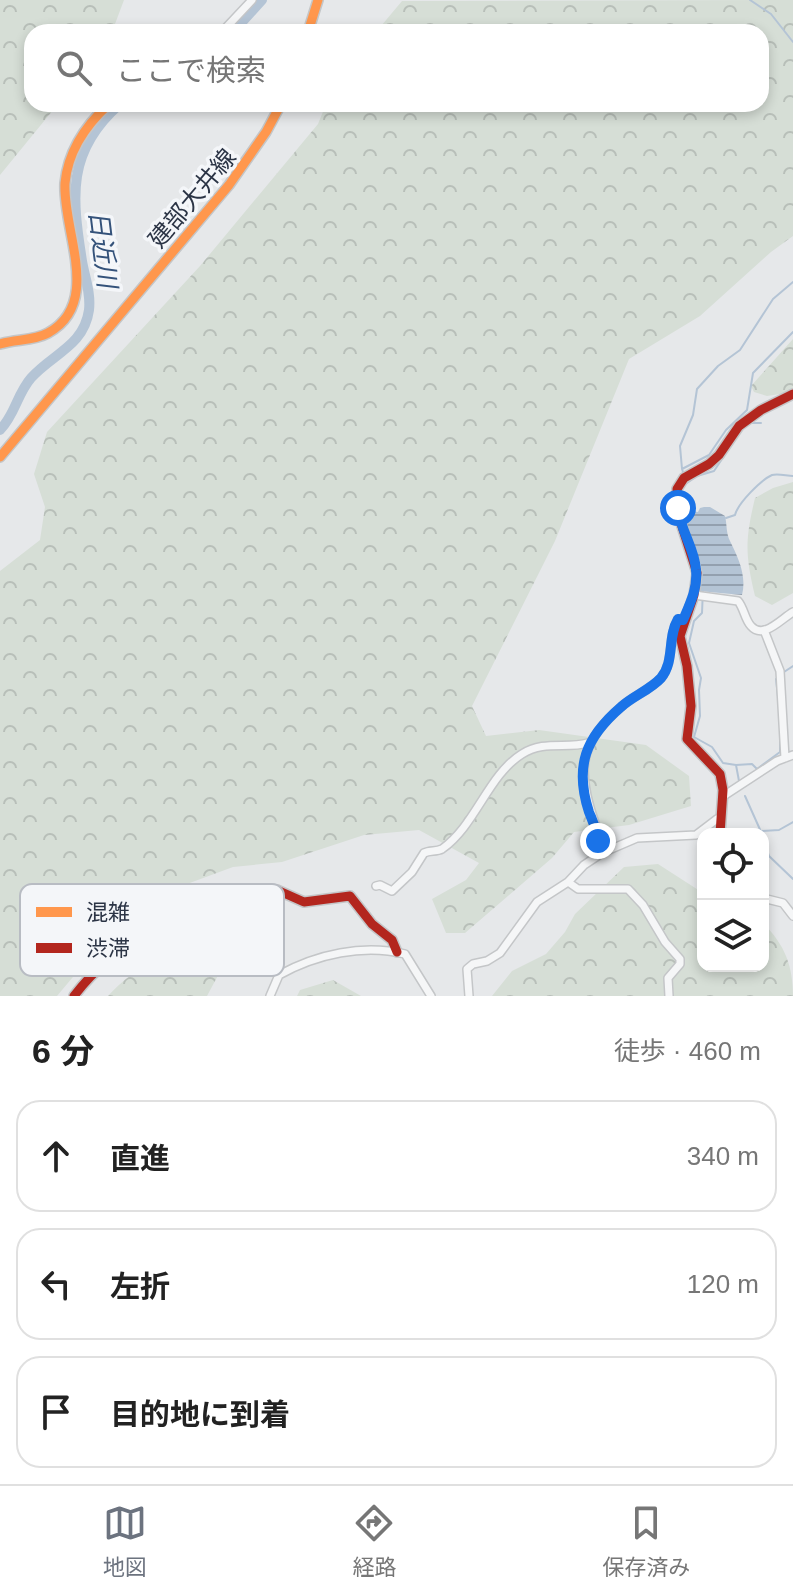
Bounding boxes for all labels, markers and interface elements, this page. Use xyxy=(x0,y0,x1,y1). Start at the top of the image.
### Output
search box xyxy=(24,24,769,112)
icon: search xyxy=(52,46,96,90)
text: ここで検索 xyxy=(116,54,266,87)
street label: 建部大井線 xyxy=(143,143,241,253)
water label: 日近川 xyxy=(83,208,123,293)
route start xyxy=(660,490,696,526)
route end xyxy=(580,823,616,859)
map controls xyxy=(697,828,769,972)
button: locate xyxy=(697,828,769,900)
legend xyxy=(20,884,284,976)
text: 混雑 xyxy=(86,900,130,925)
button: layers xyxy=(697,900,769,972)
text: 渋滞 xyxy=(86,936,130,961)
text: 6 分 xyxy=(32,1032,94,1070)
text: 徒歩 · 460 m xyxy=(614,1036,761,1066)
icon: ahead xyxy=(34,1134,78,1178)
text: 340 m xyxy=(687,1141,759,1171)
text: 直進 xyxy=(110,1142,170,1175)
icon: left xyxy=(34,1262,78,1306)
text: 120 m xyxy=(687,1269,759,1299)
text: 左折 xyxy=(110,1270,170,1303)
icon: arrive xyxy=(34,1390,78,1434)
text: 目的地に到着 xyxy=(110,1398,290,1431)
tab: 地図 xyxy=(103,1501,147,1581)
tab: 経路 xyxy=(352,1501,396,1581)
tab: 保存済み xyxy=(602,1501,690,1581)

